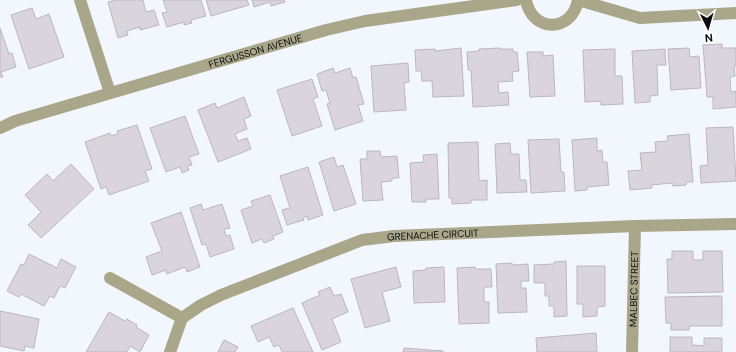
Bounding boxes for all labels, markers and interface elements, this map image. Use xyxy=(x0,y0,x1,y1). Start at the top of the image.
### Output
north arrow xyxy=(688,8,728,48)
street label: FERGUSSON AVENUE xyxy=(207,31,304,71)
text: N xyxy=(704,31,713,45)
street label: GRENACHE CIRCUIT xyxy=(386,226,479,244)
street label: MALBEC STREET xyxy=(627,250,641,327)

